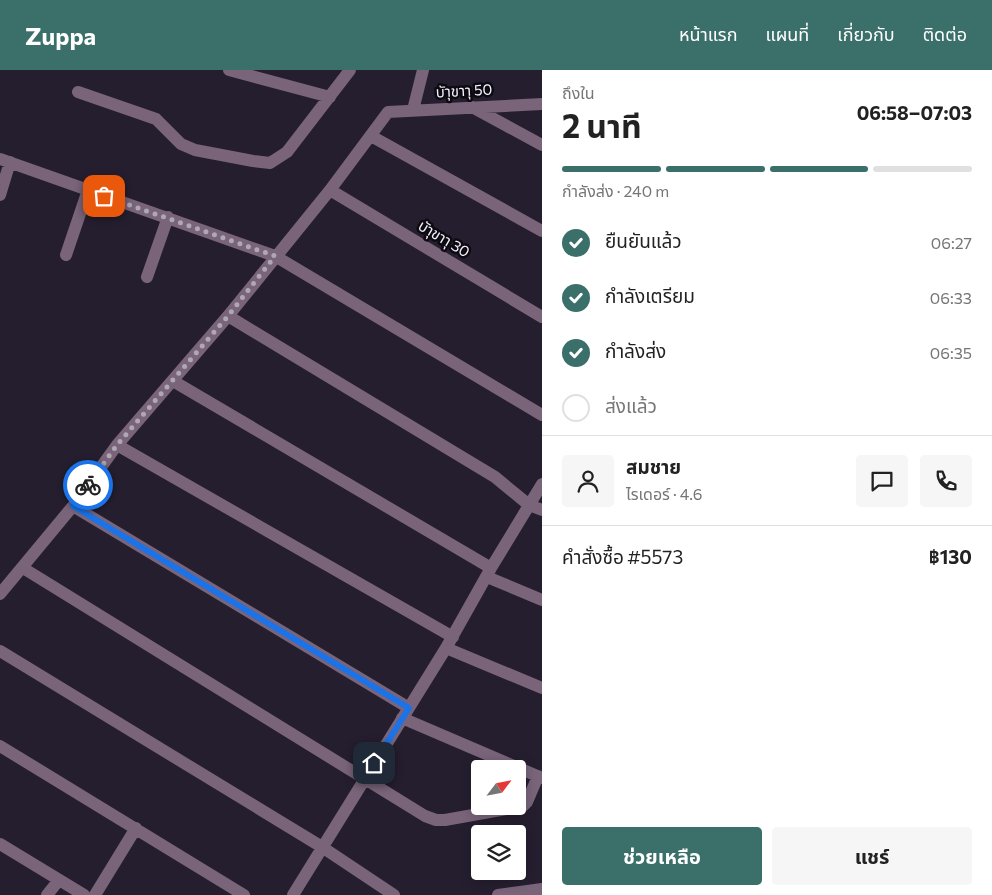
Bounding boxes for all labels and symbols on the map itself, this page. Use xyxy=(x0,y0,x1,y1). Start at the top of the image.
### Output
street label: บัาุขาาุ 50 xyxy=(435,80,493,101)
pin xyxy=(83,175,125,217)
street label: บัาุขาาุ 30 xyxy=(415,216,473,261)
courier xyxy=(63,460,113,510)
pin xyxy=(353,742,395,784)
north arrow xyxy=(471,760,526,815)

